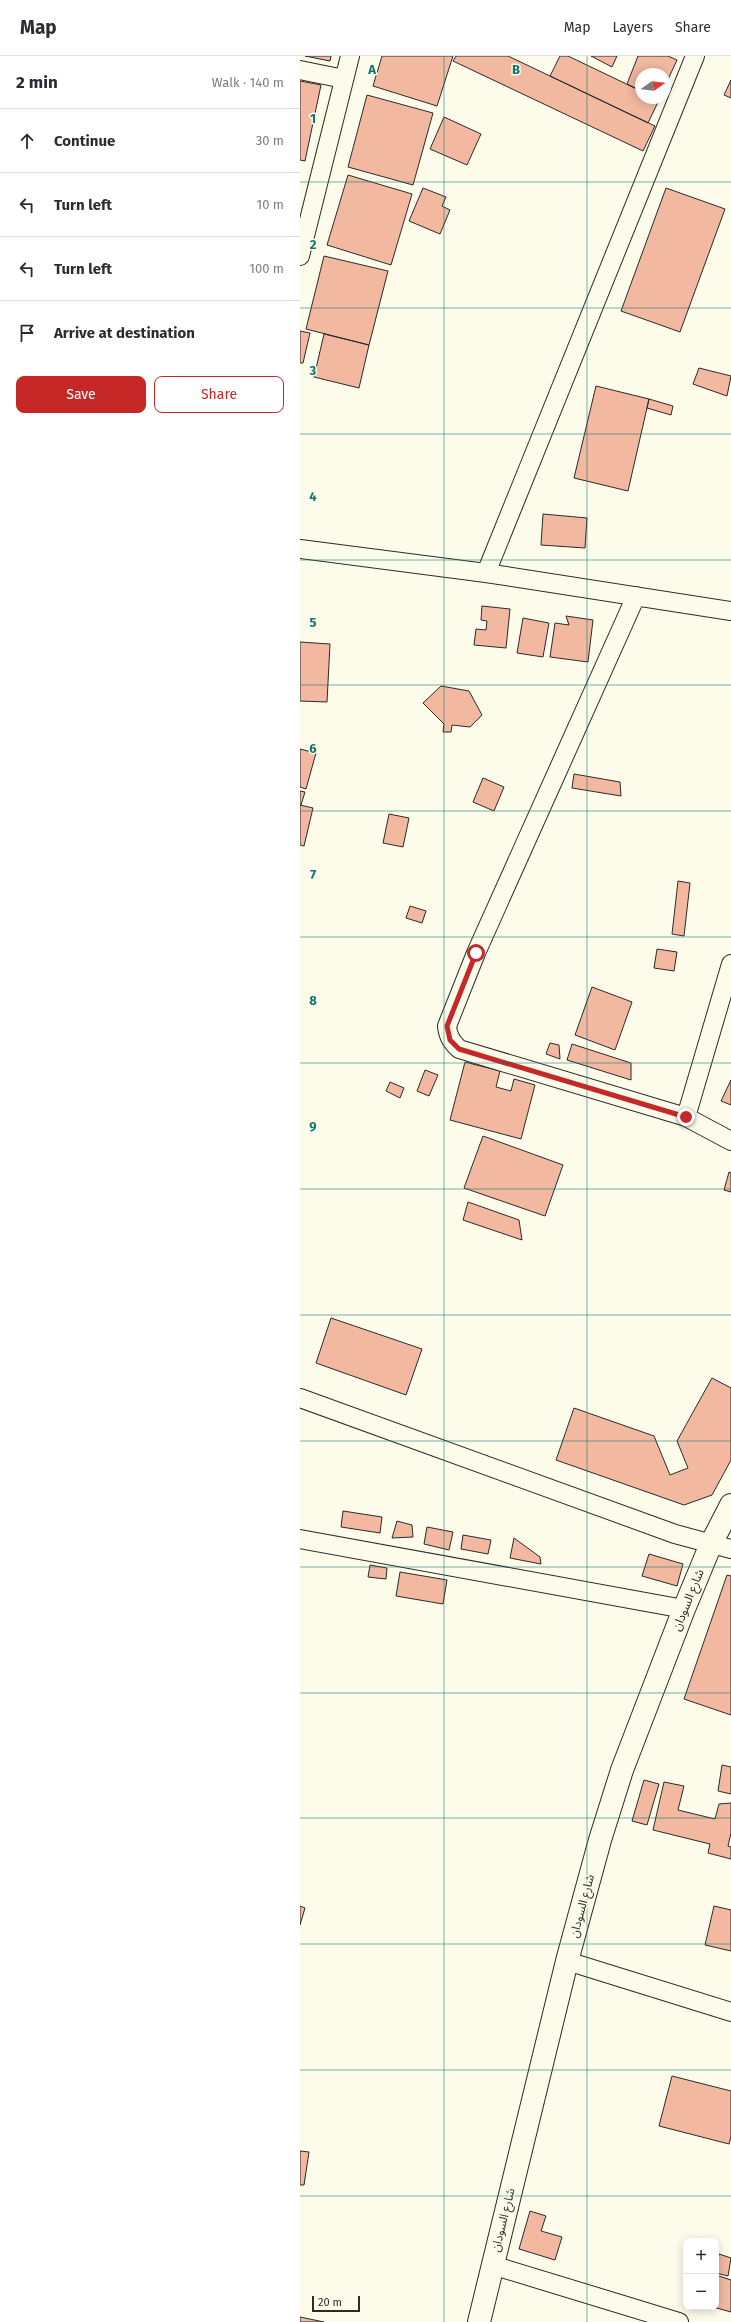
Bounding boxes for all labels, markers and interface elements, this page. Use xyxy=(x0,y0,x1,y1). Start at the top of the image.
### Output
text: Map xyxy=(20,16,57,39)
text: Map xyxy=(564,19,590,36)
text: Layers xyxy=(612,19,653,36)
text: Share xyxy=(675,19,711,36)
text: A xyxy=(367,62,376,77)
text: B xyxy=(512,62,520,77)
north arrow xyxy=(635,68,671,104)
text: 2 min xyxy=(16,72,58,93)
text: Walk · 140 m xyxy=(212,75,284,90)
text: 1 xyxy=(310,111,316,126)
icon: ahead xyxy=(16,130,38,152)
text: Continue xyxy=(54,132,115,150)
text: 30 m xyxy=(256,133,284,148)
icon: left xyxy=(16,194,38,216)
text: Turn left xyxy=(54,196,112,214)
text: 10 m xyxy=(257,197,284,212)
text: 2 xyxy=(310,237,317,252)
icon: left xyxy=(16,258,38,280)
text: Turn left xyxy=(54,260,112,278)
text: 100 m xyxy=(249,261,284,276)
icon: arrive xyxy=(16,322,38,344)
text: Arrive at destination xyxy=(54,324,195,342)
text: 3 xyxy=(309,363,317,378)
button: Save xyxy=(16,376,146,413)
button: Share xyxy=(154,376,284,413)
text: 4 xyxy=(309,489,317,504)
text: 5 xyxy=(310,615,317,630)
text: 6 xyxy=(309,741,317,756)
text: 7 xyxy=(310,867,316,882)
route start xyxy=(467,944,485,962)
text: 8 xyxy=(309,993,317,1008)
route end xyxy=(677,1108,695,1126)
text: 9 xyxy=(309,1119,317,1134)
street label: شارع السودان xyxy=(669,1567,709,1634)
street label: شارع السودان xyxy=(567,1873,599,1940)
street label: شارع السودان xyxy=(488,2187,520,2254)
map controls xyxy=(683,2238,719,2310)
button: + xyxy=(683,2238,719,2274)
button: − xyxy=(683,2274,719,2310)
scale bar xyxy=(312,2294,360,2313)
text: 20 m xyxy=(318,2296,342,2309)

